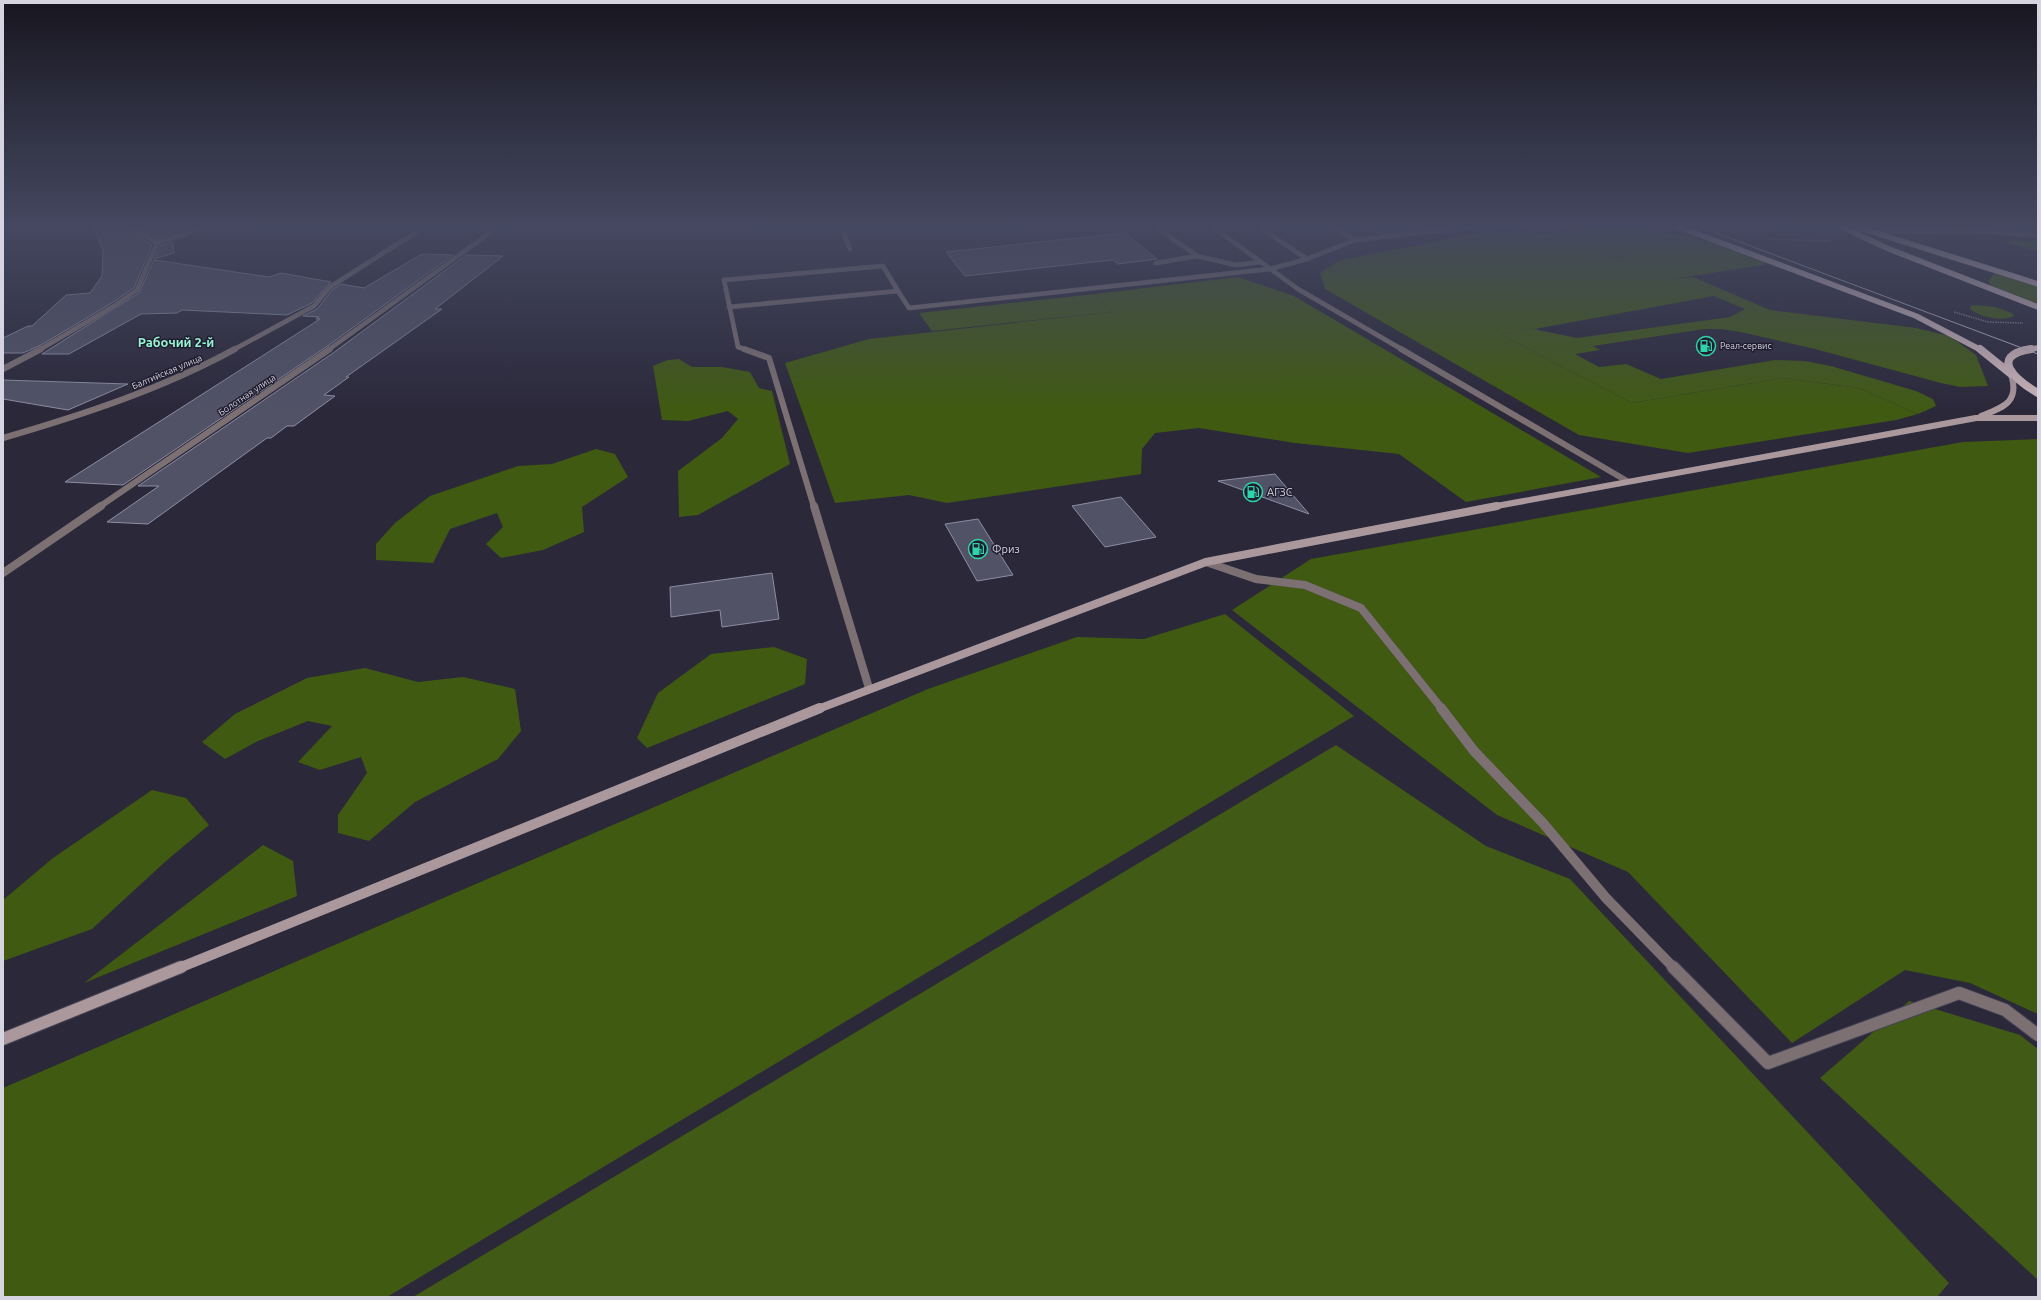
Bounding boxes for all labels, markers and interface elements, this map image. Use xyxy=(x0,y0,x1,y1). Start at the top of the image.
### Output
district label: Рабочий 2‑й xyxy=(138,335,214,349)
fuel station icon: Реал-сервис xyxy=(1695,335,1717,357)
place label: Реал-сервис xyxy=(1720,341,1772,351)
street label: Балтийская улица xyxy=(130,353,204,391)
street label: Болотная улица xyxy=(217,372,277,418)
fuel station icon: АГЗС xyxy=(1242,481,1264,503)
place label: АГЗС xyxy=(1267,486,1293,498)
fuel station icon: Фриз xyxy=(967,538,989,560)
place label: Фриз xyxy=(992,543,1020,555)

